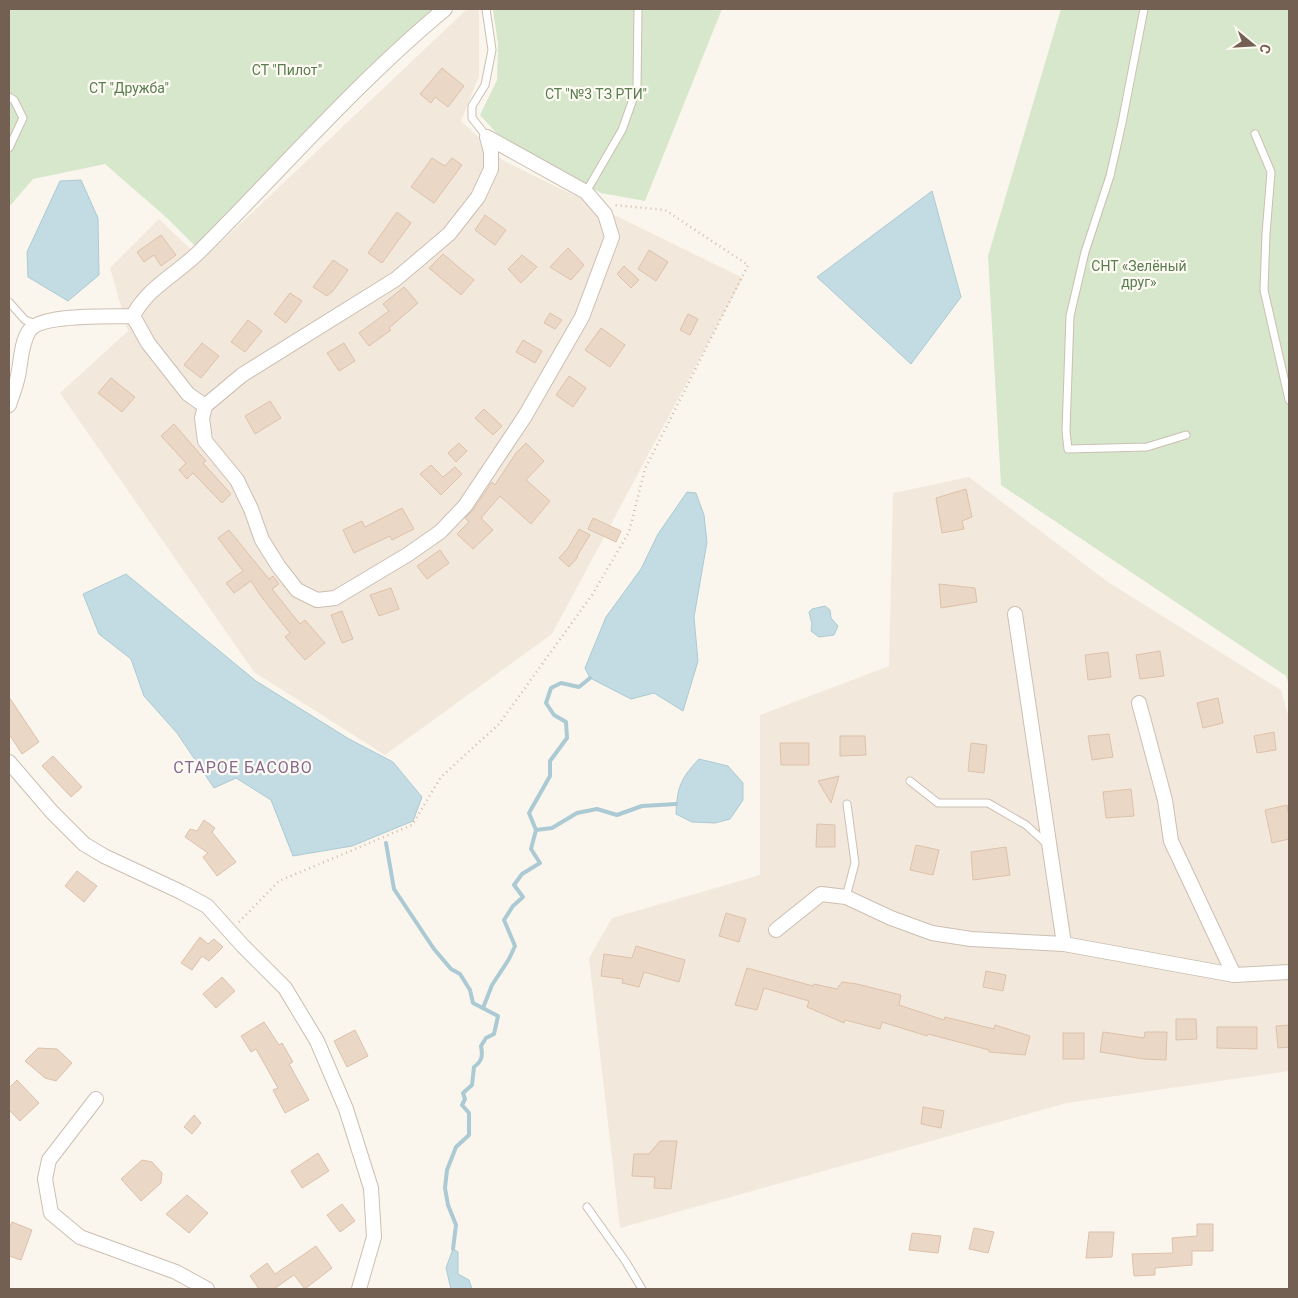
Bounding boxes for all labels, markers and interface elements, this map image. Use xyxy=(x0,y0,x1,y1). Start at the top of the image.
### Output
north arrow xyxy=(1228,20,1278,70)
text: С xyxy=(1256,42,1274,56)
park label: СТ "Пилот" xyxy=(252,62,322,78)
park label: СТ "Дружба" xyxy=(89,80,169,96)
park label: СТ "№3 ТЗ РТИ" xyxy=(545,86,647,102)
park label: СНТ «Зелёный друг» xyxy=(1091,258,1187,290)
district label: СТАРОЕ БАСОВО xyxy=(173,758,313,777)

